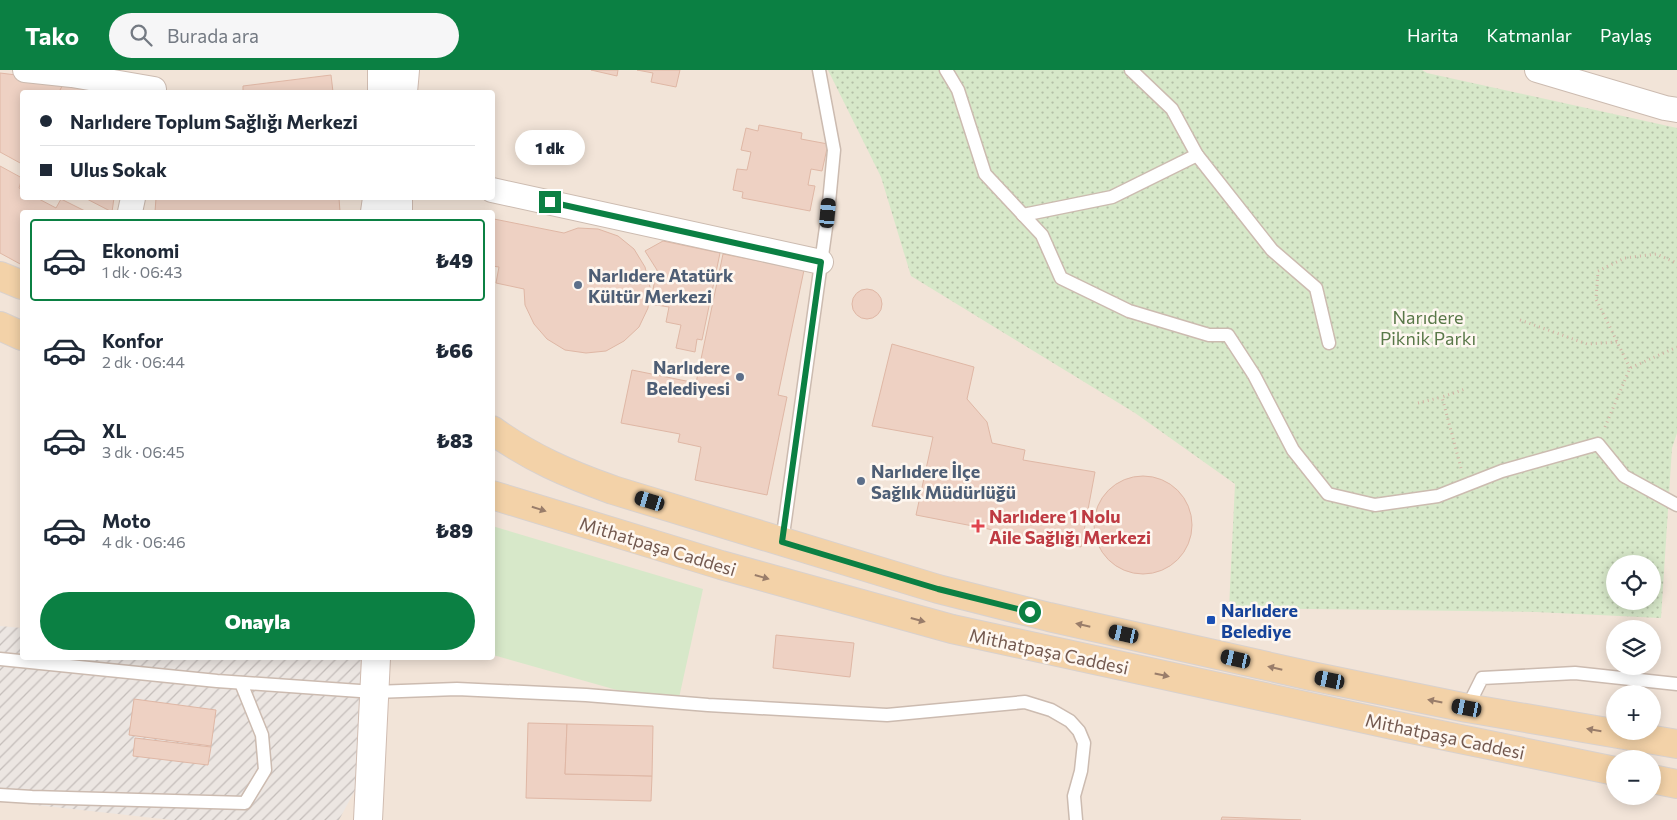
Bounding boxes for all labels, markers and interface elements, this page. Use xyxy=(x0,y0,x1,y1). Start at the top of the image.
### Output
search box xyxy=(109,13,459,58)
text: Tako xyxy=(25,21,79,50)
icon: search xyxy=(127,21,155,49)
text: Burada ara xyxy=(167,24,259,47)
text: Harita xyxy=(1407,24,1459,46)
text: Katmanlar xyxy=(1487,24,1572,46)
text: Paylaş xyxy=(1600,24,1652,46)
text: Narlıdere Toplum Sağlığı Merkezi xyxy=(70,110,358,133)
callout: 1 dk xyxy=(515,129,585,164)
text: 1 dk xyxy=(535,138,565,157)
text: Ulus Sokak xyxy=(70,158,167,181)
route end xyxy=(539,191,561,213)
car xyxy=(819,197,836,229)
icon: car xyxy=(42,238,87,283)
text: Ekonomi xyxy=(102,239,179,262)
text: ₺49 xyxy=(435,249,473,272)
text: 1 dk · 06:43 xyxy=(102,262,182,281)
place label: Narlıdere Atatürk Kültür Merkezi xyxy=(588,264,734,307)
marker: Narlıdere Atatürk Kültür Merkezi xyxy=(572,279,584,291)
park label: Narıdere Piknik Parkı xyxy=(1380,306,1476,349)
icon: car xyxy=(42,328,87,373)
text: Konfor xyxy=(102,329,163,352)
text: ₺66 xyxy=(435,339,473,362)
text: 2 dk · 06:44 xyxy=(102,352,185,371)
place label: Narlıdere Belediyesi xyxy=(646,356,730,399)
marker: Narlıdere Belediyesi xyxy=(734,371,746,383)
icon: car xyxy=(42,418,87,463)
text: XL xyxy=(102,419,127,442)
text: ₺83 xyxy=(436,429,473,452)
text: 3 dk · 06:45 xyxy=(102,442,185,461)
place label: Narlıdere İlçe Sağlık Müdürlüğü xyxy=(871,460,1016,503)
marker: Narlıdere İlçe Sağlık Müdürlüğü xyxy=(855,475,867,487)
car xyxy=(633,489,666,513)
place label: Narlıdere 1 Nolu Aile Sağlığı Merkezi xyxy=(989,505,1151,548)
one-way arrow xyxy=(532,506,547,514)
icon: car xyxy=(42,508,87,553)
text: Moto xyxy=(102,509,151,532)
street label: Mithatpaşa Caddesi xyxy=(577,512,739,580)
text: ₺89 xyxy=(435,519,473,542)
marker: Narlıdere 1 Nolu Aile Sağlığı Merkezi xyxy=(971,519,985,533)
text: 4 dk · 06:46 xyxy=(102,532,186,551)
map controls xyxy=(1606,555,1661,805)
button: locate xyxy=(1606,555,1661,610)
one-way arrow xyxy=(754,573,769,581)
button: Onayla xyxy=(40,592,475,650)
place label: Narlıdere Belediye xyxy=(1221,599,1298,642)
route start xyxy=(1019,601,1041,623)
marker: Narlıdere Belediye xyxy=(1205,614,1217,626)
one-way arrow xyxy=(911,616,926,624)
button: layers xyxy=(1606,620,1661,675)
one-way arrow xyxy=(1075,621,1090,629)
street label: Mithatpaşa Caddesi xyxy=(967,623,1131,679)
car xyxy=(1107,623,1140,645)
car xyxy=(1219,648,1252,670)
one-way arrow xyxy=(1268,664,1283,672)
car xyxy=(1313,670,1346,690)
one-way arrow xyxy=(1154,671,1170,679)
button: + xyxy=(1606,685,1661,740)
one-way arrow xyxy=(1427,697,1442,705)
car xyxy=(1450,698,1483,718)
street label: Mithatpaşa Caddesi xyxy=(1363,708,1527,764)
one-way arrow xyxy=(1586,725,1602,733)
button: − xyxy=(1606,750,1661,805)

